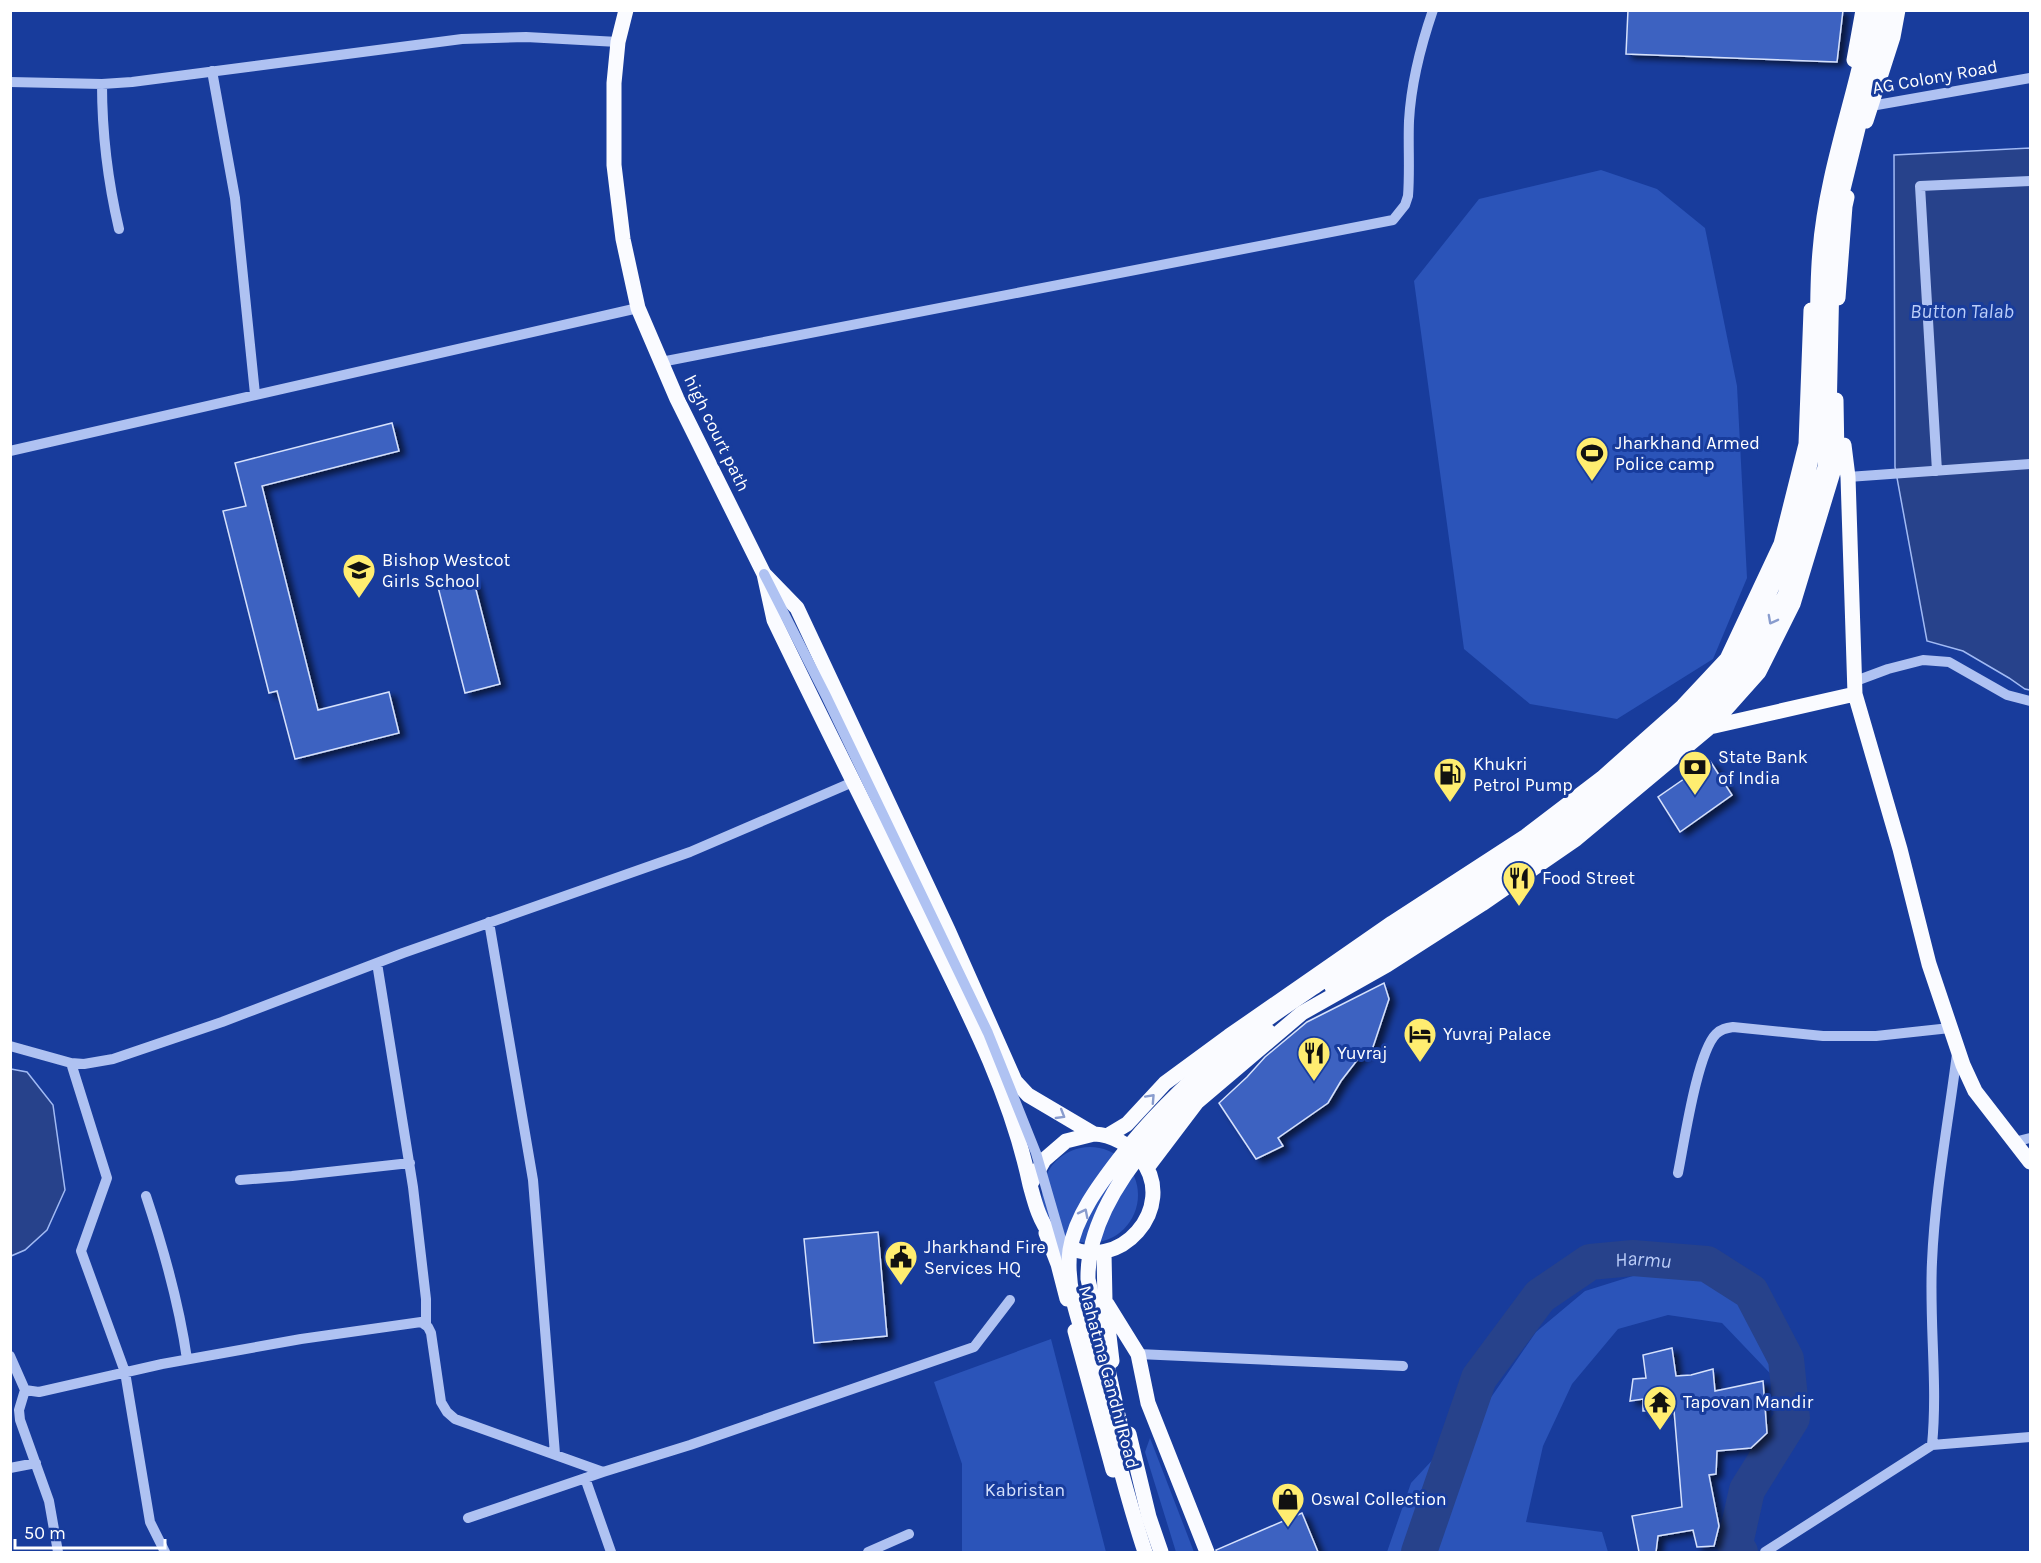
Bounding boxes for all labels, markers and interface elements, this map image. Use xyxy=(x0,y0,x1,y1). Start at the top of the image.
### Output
street label: AG Colony Road xyxy=(1871,55,1999,99)
water label: Button Talab xyxy=(1910,300,2014,323)
street label: high court path xyxy=(679,371,755,495)
place label: Jharkhand Armed Police camp xyxy=(1615,432,1760,475)
sports icon: Jharkhand Armed Police camp xyxy=(1574,435,1610,482)
place label: Bishop Westcot Girls School xyxy=(382,549,511,592)
school or university icon: Bishop Westcot Girls School xyxy=(341,552,377,599)
one-way arrow xyxy=(1768,613,1779,624)
place label: State Bank of India xyxy=(1718,746,1808,789)
bank icon: State Bank of India xyxy=(1677,749,1713,796)
place label: Khukri Petrol Pump xyxy=(1473,753,1573,796)
fuel station icon: Khukri Petrol Pump xyxy=(1432,756,1468,803)
restaurant icon: Food Street xyxy=(1501,860,1537,907)
place label: Food Street xyxy=(1542,867,1635,889)
hotel icon: Yuvraj Palace xyxy=(1402,1016,1438,1063)
place label: Yuvraj Palace xyxy=(1443,1023,1551,1045)
restaurant icon: Yuvraj xyxy=(1296,1035,1332,1082)
place label: Yuvraj xyxy=(1337,1042,1388,1064)
one-way arrow xyxy=(1144,1095,1155,1105)
one-way arrow xyxy=(1055,1107,1065,1119)
one-way arrow xyxy=(1077,1209,1088,1219)
place label: Jharkhand Fire Services HQ xyxy=(924,1236,1046,1279)
public building icon: Jharkhand Fire Services HQ xyxy=(883,1239,919,1286)
water label: Harmu xyxy=(1614,1247,1672,1273)
street label: Mahatma Gandhi Road xyxy=(1074,1283,1144,1471)
temple icon: Tapovan Mandir xyxy=(1642,1384,1678,1431)
place label: Tapovan Mandir xyxy=(1683,1391,1814,1413)
park label: Kabristan xyxy=(985,1479,1065,1501)
shop icon: Oswal Collection xyxy=(1270,1481,1306,1528)
place label: Oswal Collection xyxy=(1311,1488,1447,1510)
scale bar xyxy=(15,1512,165,1550)
text: 50 m xyxy=(24,1522,66,1544)

